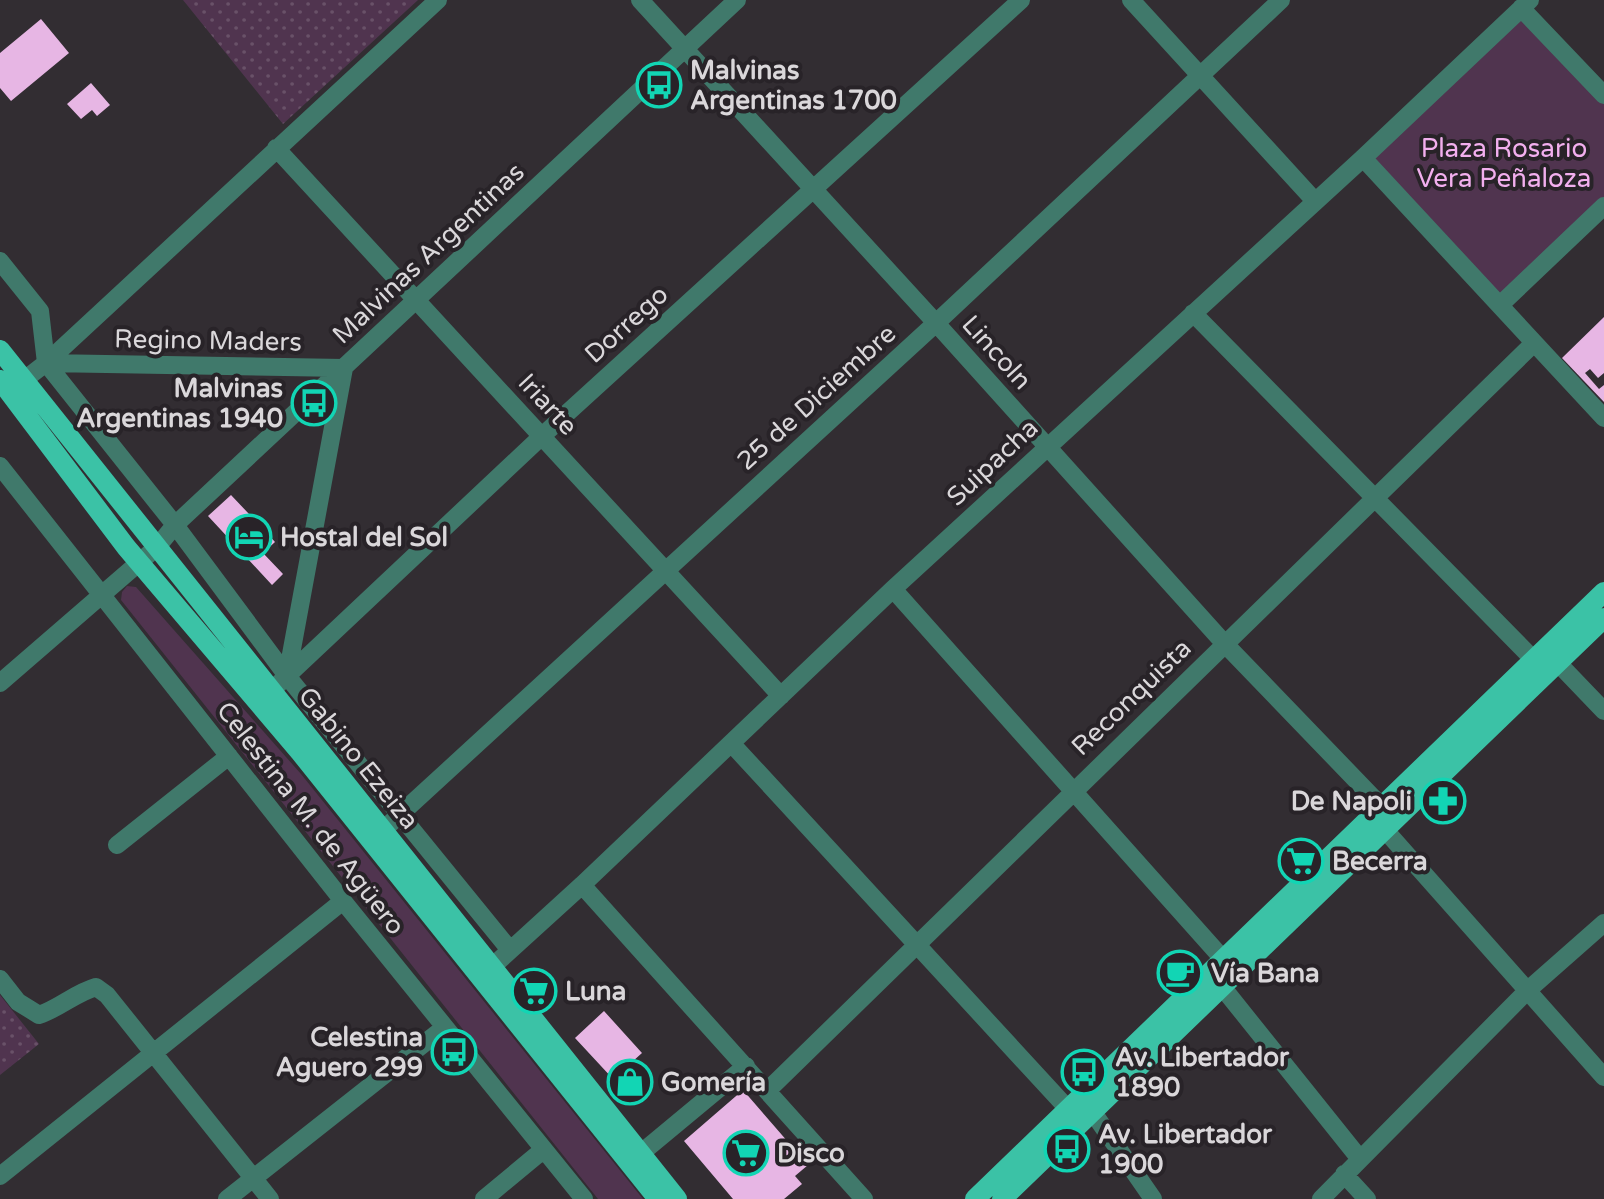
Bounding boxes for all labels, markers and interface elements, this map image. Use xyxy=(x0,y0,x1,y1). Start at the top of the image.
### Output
place label: Malvinas Argentinas 1700 xyxy=(690,55,897,116)
bus stop icon: Malvinas Argentinas 1700 xyxy=(635,61,683,109)
park label: Plaza Rosario Vera Peñaloza xyxy=(1417,133,1591,194)
street label: Malvinas Argentinas xyxy=(326,156,531,350)
street label: Dorrego xyxy=(578,279,674,370)
street label: Lincoln xyxy=(955,309,1038,396)
street label: 25 de Diciembre xyxy=(731,318,902,477)
street label: Regino Maders xyxy=(114,323,302,358)
street label: Iriarte xyxy=(512,367,584,441)
place label: Malvinas Argentinas 1940 xyxy=(76,373,283,434)
bus stop icon: Malvinas Argentinas 1940 xyxy=(290,379,338,427)
street label: Suipacha xyxy=(940,412,1044,512)
hotel icon: Hostal del Sol xyxy=(225,513,273,561)
place label: Hostal del Sol xyxy=(280,522,448,553)
street label: Reconquista xyxy=(1065,633,1198,762)
street label: Gabino Ezeiza xyxy=(292,681,425,836)
street label: Celestina M. de Agüero xyxy=(210,695,411,941)
pharmacy icon: De Napoli xyxy=(1419,777,1467,825)
place label: De Napoli xyxy=(1291,786,1412,817)
supermarket icon: Becerra xyxy=(1277,837,1325,885)
place label: Becerra xyxy=(1332,846,1428,877)
cafe icon: Vía Bana xyxy=(1156,949,1204,997)
place label: Vía Bana xyxy=(1211,958,1320,989)
supermarket icon: Luna xyxy=(510,967,558,1015)
place label: Luna xyxy=(565,976,626,1007)
place label: Celestina Aguero 299 xyxy=(276,1022,423,1083)
bus stop icon: Celestina Aguero 299 xyxy=(430,1028,478,1076)
place label: Av. Libertador 1890 xyxy=(1115,1042,1290,1103)
bus stop icon: Av. Libertador 1890 xyxy=(1060,1048,1108,1096)
shop icon: Gomería xyxy=(606,1058,654,1106)
place label: Gomería xyxy=(661,1067,766,1098)
place label: Av. Libertador 1900 xyxy=(1098,1119,1273,1180)
bus stop icon: Av. Libertador 1900 xyxy=(1043,1125,1091,1173)
supermarket icon: Disco xyxy=(722,1129,770,1177)
place label: Disco xyxy=(777,1138,845,1169)

